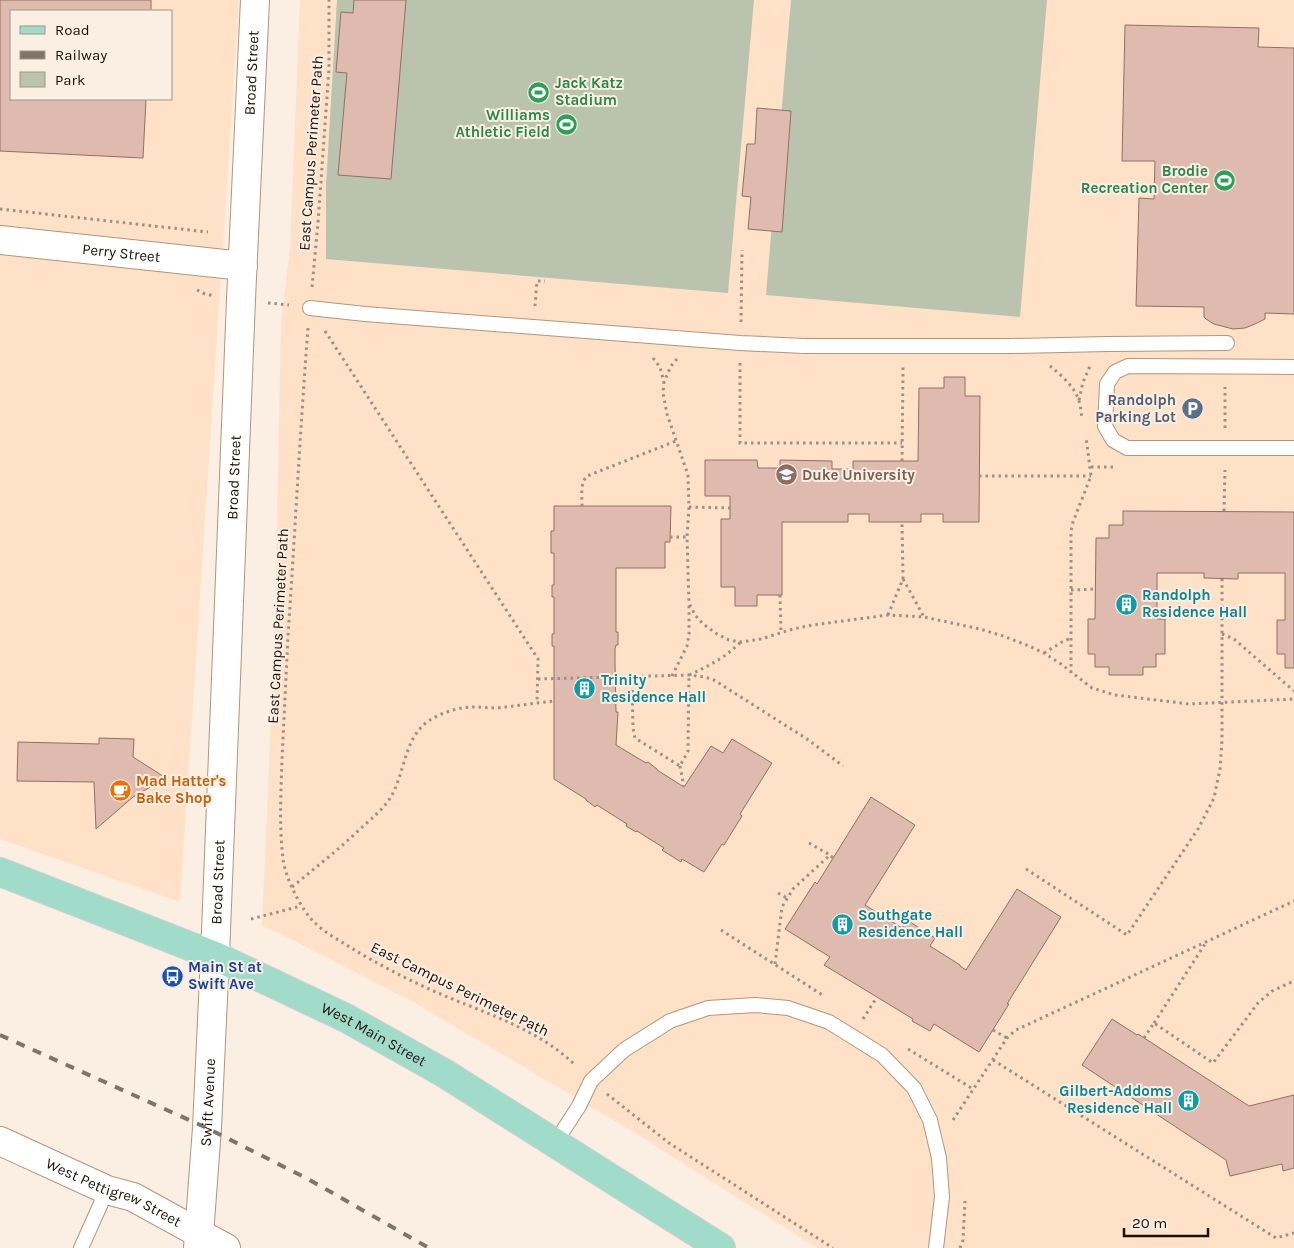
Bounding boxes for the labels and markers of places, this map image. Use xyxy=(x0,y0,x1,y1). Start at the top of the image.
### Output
place label: Jack Katz Stadium xyxy=(555,74,623,109)
sports icon: Jack Katz Stadium xyxy=(527,80,551,104)
place label: Williams Athletic Field xyxy=(455,106,550,141)
sports icon: Williams Athletic Field xyxy=(554,112,578,136)
place label: Brodie Recreation Center xyxy=(1081,162,1208,197)
sports icon: Brodie Recreation Center xyxy=(1212,168,1236,192)
place label: Randolph Parking Lot xyxy=(1095,391,1176,426)
parking icon: Randolph Parking Lot xyxy=(1180,397,1204,421)
school or university icon: Duke University xyxy=(774,463,798,487)
place label: Duke University xyxy=(802,466,915,484)
place label: Randolph Residence Hall xyxy=(1142,586,1247,621)
building icon: Randolph Residence Hall xyxy=(1114,592,1138,616)
place label: Trinity Residence Hall xyxy=(601,671,706,706)
building icon: Trinity Residence Hall xyxy=(573,677,597,701)
place label: Mad Hatter's Bake Shop xyxy=(136,772,227,807)
cafe icon: Mad Hatter's Bake Shop xyxy=(108,778,132,802)
place label: Southgate Residence Hall xyxy=(858,906,963,941)
building icon: Southgate Residence Hall xyxy=(830,912,854,936)
place label: Main St at Swift Ave xyxy=(188,958,262,993)
bus stop icon: Main St at Swift Ave xyxy=(160,964,184,988)
place label: Gilbert-Addoms Residence Hall xyxy=(1059,1082,1172,1117)
building icon: Gilbert-Addoms Residence Hall xyxy=(1176,1088,1200,1112)

